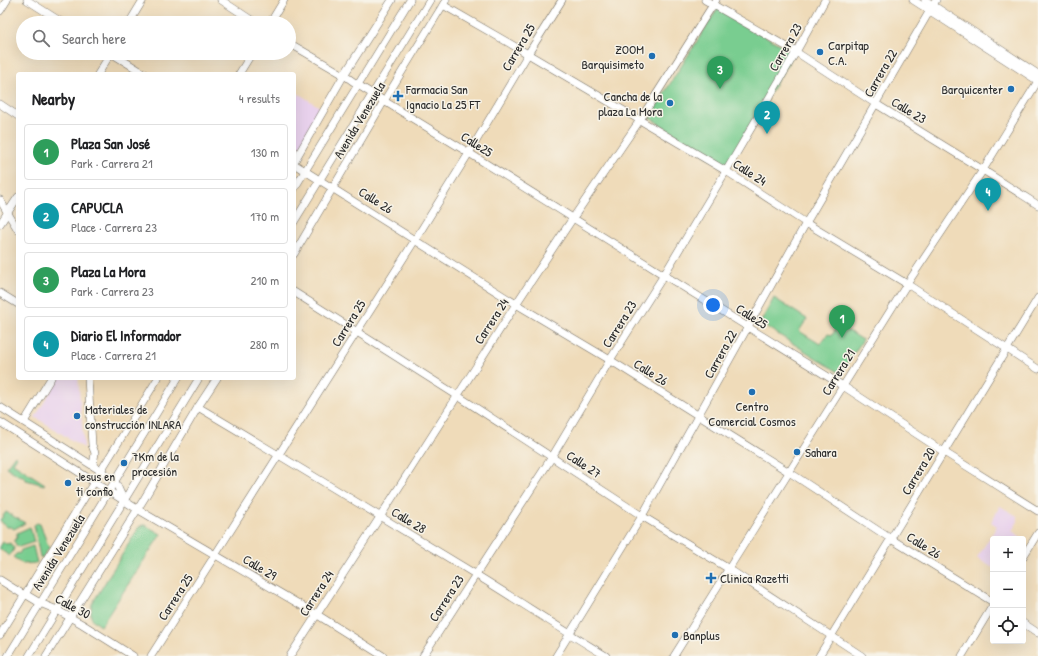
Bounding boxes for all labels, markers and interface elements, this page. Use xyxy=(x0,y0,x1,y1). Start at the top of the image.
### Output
search box xyxy=(16,16,296,60)
street label: Carrera 25 xyxy=(497,20,539,74)
street label: Carrera 23 xyxy=(764,20,806,74)
icon: search xyxy=(30,27,52,49)
text: Search here xyxy=(62,28,126,49)
place label: Carpitap C.A. xyxy=(828,36,869,69)
place label: ZOOM Barquisimeto xyxy=(582,40,644,73)
street label: Carrera 22 xyxy=(859,46,901,100)
marker: Carpitap C.A. xyxy=(815,47,825,57)
marker: ZOOM Barquisimeto xyxy=(647,51,657,61)
pin: 3 xyxy=(707,56,733,89)
street label: Avenida Venezuela xyxy=(329,78,389,162)
place label: Farmacia San Ignacio La 25 FT xyxy=(405,80,481,113)
place label: Barquicenter xyxy=(941,80,1003,98)
marker: Barquicenter xyxy=(1006,84,1016,94)
text: Nearby xyxy=(32,87,75,110)
place label: Cancha de la plaza La Mora xyxy=(598,87,662,120)
text: 4 results xyxy=(239,89,280,107)
marker: Farmacia San Ignacio La 25 FT xyxy=(393,91,403,101)
street label: Calle 23 xyxy=(888,93,930,128)
marker: Cancha de la plaza La Mora xyxy=(665,98,675,108)
pin: 2 xyxy=(754,101,780,134)
street label: Calle25 xyxy=(458,127,497,161)
text: Plaza San José xyxy=(71,133,150,154)
text: 1 xyxy=(44,143,48,161)
text: 130 m xyxy=(251,143,279,161)
text: Park · Carrera 21 xyxy=(71,154,153,172)
street label: Calle 24 xyxy=(730,154,770,190)
pin: 4 xyxy=(975,178,1001,211)
street label: Calle 26 xyxy=(355,182,397,218)
text: CAPUCLA xyxy=(71,197,123,218)
text: 2 xyxy=(43,207,49,225)
text: 170 m xyxy=(250,207,279,225)
text: Place · Carrera 23 xyxy=(71,218,157,236)
text: Plaza La Mora xyxy=(71,261,145,282)
text: 3 xyxy=(43,271,49,289)
text: 210 m xyxy=(251,271,279,289)
text: Park · Carrera 23 xyxy=(71,282,154,300)
street label: Carrera 24 xyxy=(469,294,513,347)
your location xyxy=(703,295,723,315)
street label: Carrera 25 xyxy=(327,296,370,350)
street label: Carrera 23 xyxy=(597,297,641,351)
street label: Calle25 xyxy=(733,299,772,333)
pin: 1 xyxy=(829,305,855,338)
text: Diario El Informador xyxy=(71,325,181,346)
street label: Carrera 22 xyxy=(699,327,741,381)
text: 4 xyxy=(44,335,48,353)
text: 280 m xyxy=(250,335,279,353)
street label: Carrera 21 xyxy=(817,345,859,399)
text: Place · Carrera 21 xyxy=(71,346,156,364)
street label: Calle 26 xyxy=(630,354,672,390)
marker: Centro Comercial Cosmos xyxy=(747,387,757,397)
place label: Centro Comercial Cosmos xyxy=(708,397,796,430)
place label: Materiales de construcción INLARA xyxy=(85,400,182,433)
marker: Materiales de construcción INLARA xyxy=(72,411,82,421)
place label: Sahara xyxy=(805,443,837,461)
street label: Carrera 20 xyxy=(897,444,939,498)
street label: Calle 27 xyxy=(563,446,605,482)
place label: 7Km de la procesión xyxy=(132,447,179,480)
marker: Sahara xyxy=(792,447,802,457)
marker: 7Km de la procesión xyxy=(119,458,129,468)
place label: Jesus en ti confio xyxy=(76,467,115,500)
marker: Jesus en ti confio xyxy=(63,478,73,488)
street label: Calle 28 xyxy=(388,503,430,538)
street label: Avenida Venezuela xyxy=(27,510,89,594)
street label: Calle 26 xyxy=(903,527,945,563)
map controls xyxy=(990,536,1026,644)
button: + xyxy=(990,536,1026,572)
street label: Calle 29 xyxy=(240,550,281,584)
street label: Carrera 24 xyxy=(294,566,338,619)
place label: Clinica Razetti xyxy=(720,569,789,587)
street label: Carrera 25 xyxy=(153,570,197,624)
street label: Carrera 23 xyxy=(424,571,468,625)
marker: Clinica Razetti xyxy=(705,572,717,584)
button: − xyxy=(990,572,1026,608)
street label: Calle 30 xyxy=(52,589,94,623)
button: locate xyxy=(990,608,1026,644)
place label: Banplus xyxy=(683,626,720,644)
marker: Banplus xyxy=(670,630,680,640)

